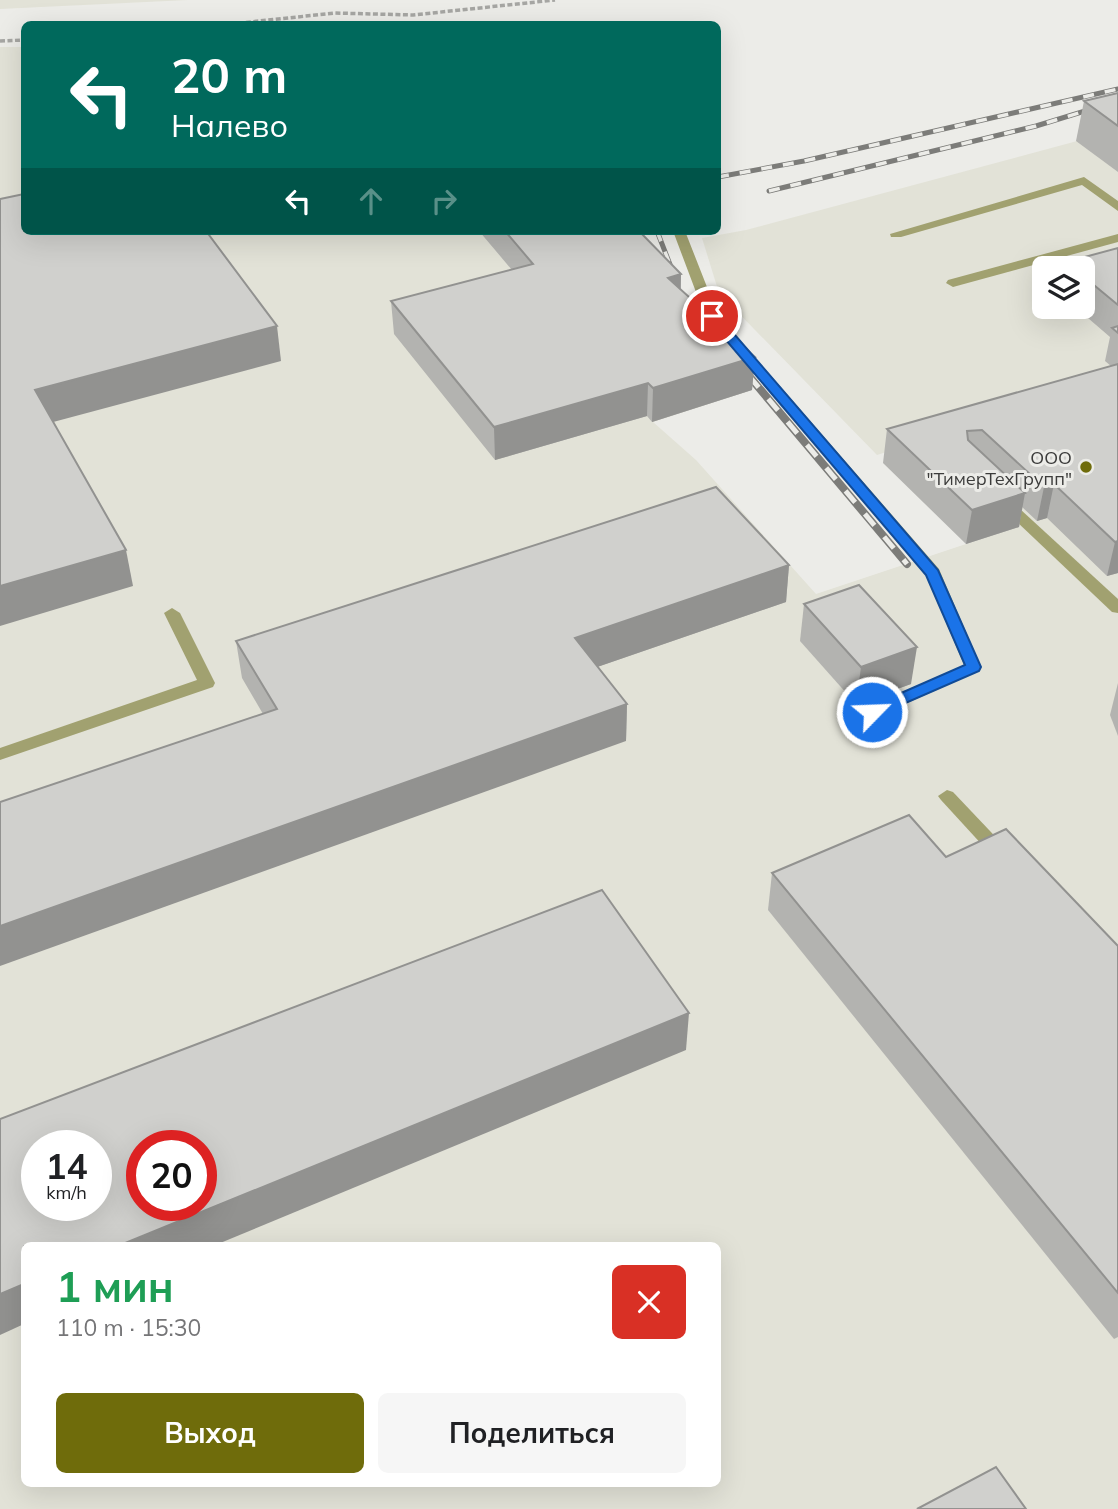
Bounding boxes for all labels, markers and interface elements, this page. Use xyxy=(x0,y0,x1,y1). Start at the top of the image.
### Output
text: 20 m xyxy=(171,44,287,105)
icon: left xyxy=(56,49,147,140)
text: Налево xyxy=(171,105,288,145)
icon: left xyxy=(279,182,317,220)
icon: ahead xyxy=(352,182,390,220)
icon: right xyxy=(425,182,463,220)
map controls xyxy=(1032,256,1095,319)
button: layers xyxy=(1032,256,1095,319)
pin xyxy=(682,286,742,346)
icon: arrive xyxy=(693,297,731,335)
place label: ООО "ТимерТехГрупп" xyxy=(926,446,1072,490)
marker: ООО "ТимерТехГрупп" xyxy=(1078,459,1094,475)
position arrow xyxy=(835,675,909,749)
speed limit sign: 20 xyxy=(126,1130,217,1221)
text: 14 xyxy=(45,1144,88,1188)
text: km/h xyxy=(46,1181,87,1204)
text: 1 мин xyxy=(56,1260,174,1313)
button: close xyxy=(612,1265,686,1339)
text: 110 m · 15:30 xyxy=(56,1313,201,1342)
button: Выход xyxy=(56,1393,364,1473)
button: Поделиться xyxy=(378,1393,686,1473)

